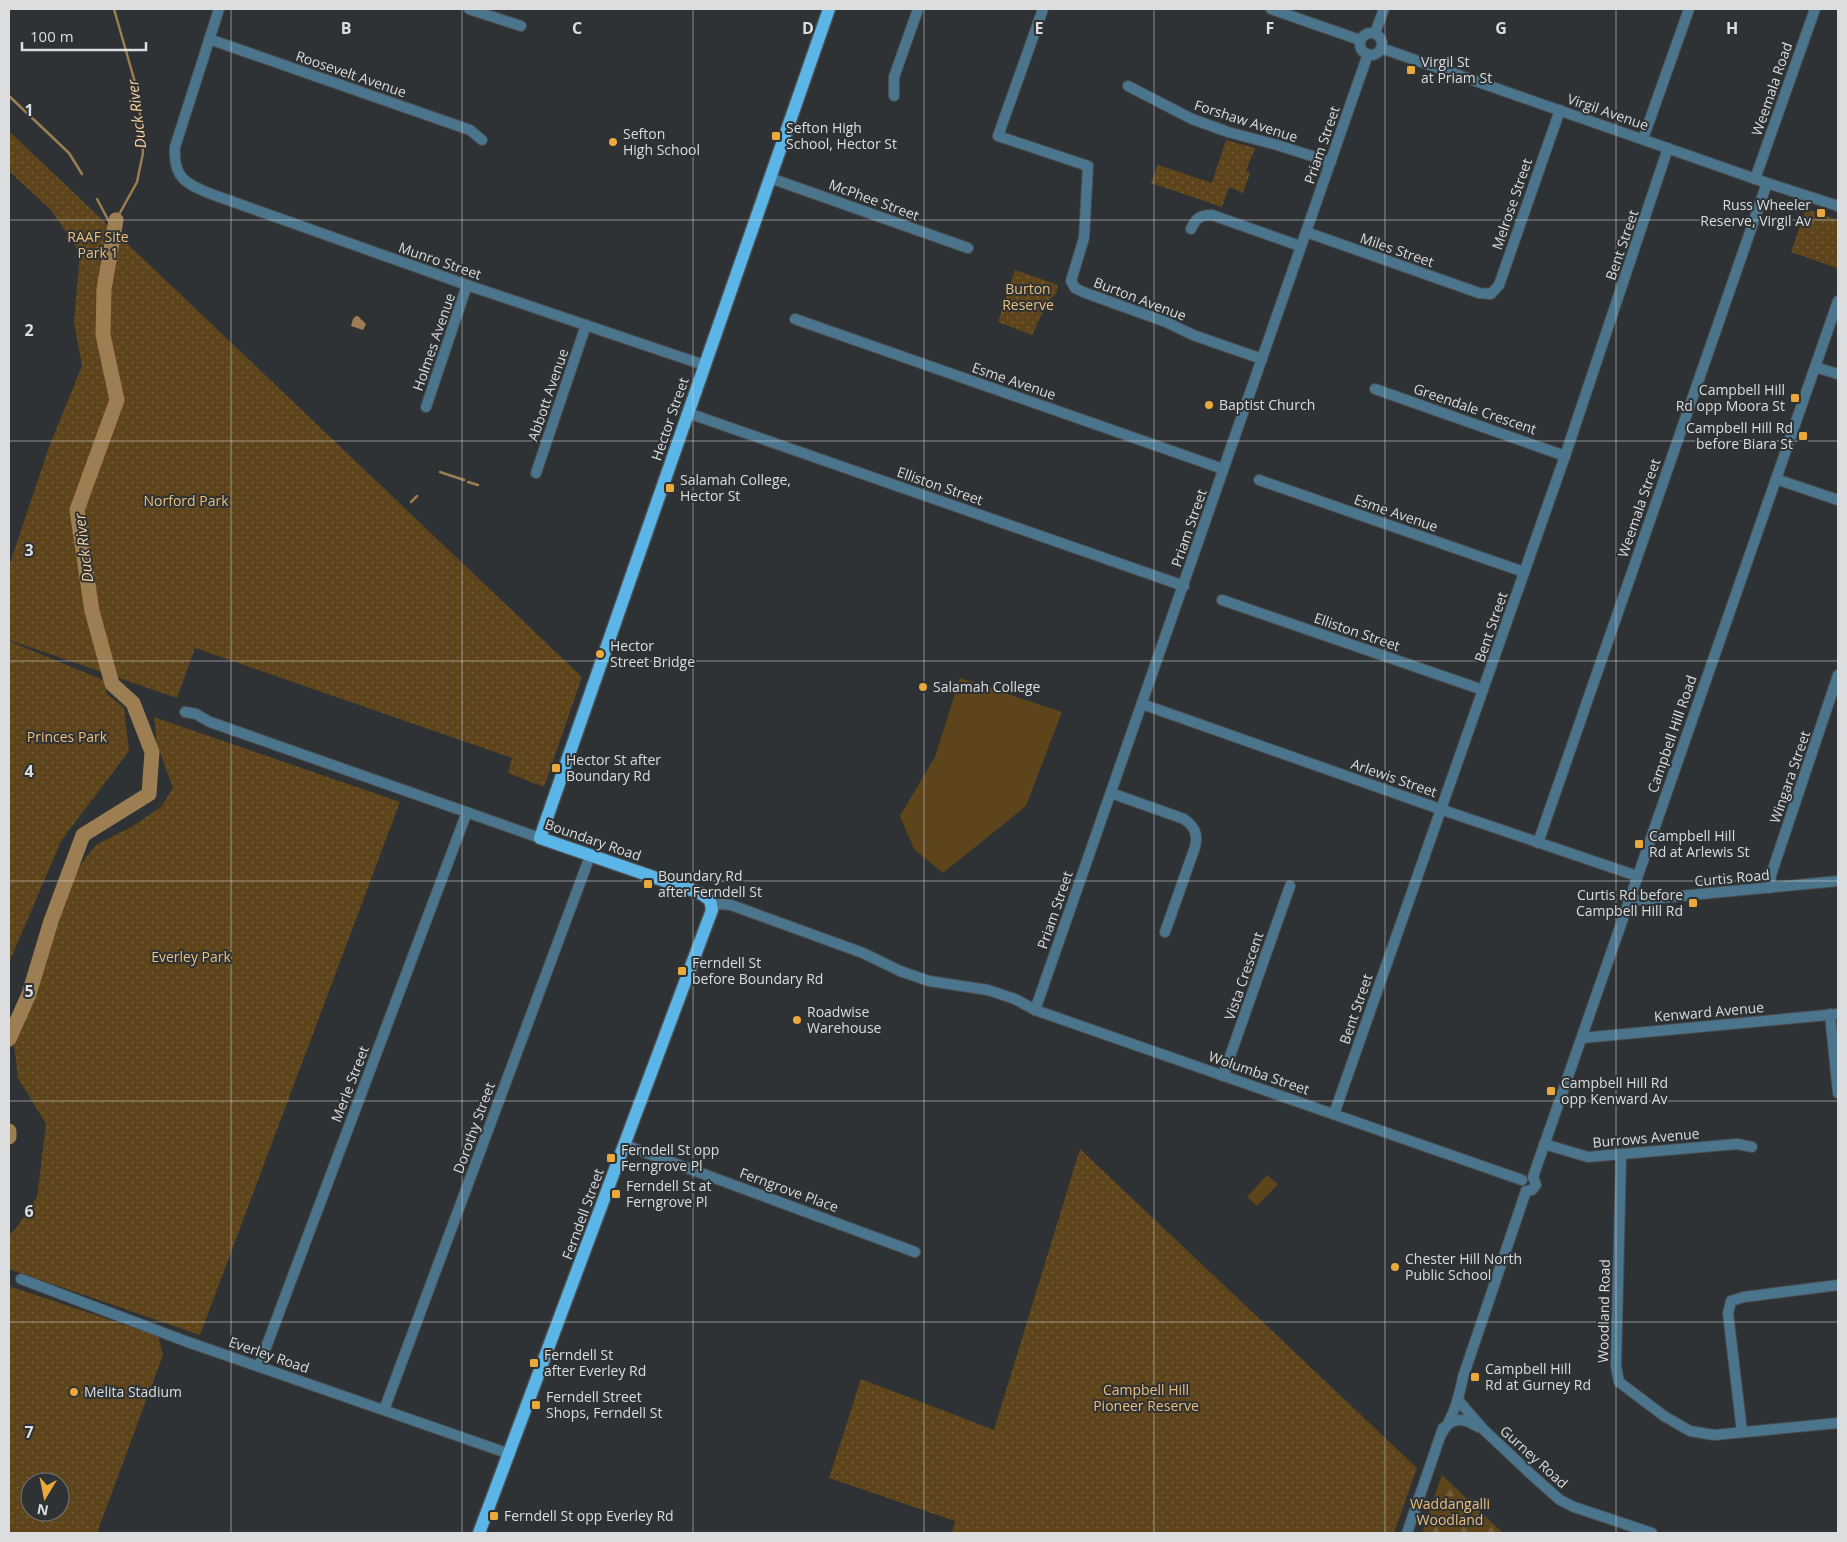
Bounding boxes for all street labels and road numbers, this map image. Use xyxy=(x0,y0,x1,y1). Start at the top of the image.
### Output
street label: Weemala Road xyxy=(1747,40,1796,138)
street label: Roosevelt Avenue xyxy=(293,46,409,101)
street label: Virgil Avenue xyxy=(1565,89,1651,134)
street label: Forshaw Avenue xyxy=(1192,95,1300,146)
street label: Priam Street xyxy=(1299,103,1344,186)
street label: Melrose Street xyxy=(1487,156,1536,252)
street label: McPhee Street xyxy=(826,174,922,225)
street label: Bent Street xyxy=(1601,207,1642,283)
street label: Miles Street xyxy=(1358,228,1437,271)
street label: Munro Street xyxy=(396,237,484,284)
street label: Burton Avenue xyxy=(1091,272,1189,325)
street label: Holmes Avenue xyxy=(408,290,459,393)
street label: Abbott Avenue xyxy=(523,346,572,444)
street label: Esme Avenue xyxy=(970,357,1059,404)
street label: Hector Street xyxy=(646,375,693,463)
street label: Greendale Crescent xyxy=(1411,379,1539,438)
street label: Weemala Street xyxy=(1613,456,1664,560)
street label: Elliston Street xyxy=(895,462,986,509)
street label: Priam Street xyxy=(1166,486,1211,569)
street label: Esme Avenue xyxy=(1352,489,1441,536)
street label: Bent Street xyxy=(1470,589,1511,665)
street label: Elliston Street xyxy=(1312,608,1403,655)
street label: Campbell Hill Road xyxy=(1642,672,1701,795)
street label: Wingara Street xyxy=(1765,728,1814,826)
street label: Arlewis Street xyxy=(1349,754,1440,801)
street label: Boundary Road xyxy=(542,814,644,865)
street label: Curtis Road xyxy=(1694,865,1770,890)
street label: Priam Street xyxy=(1032,868,1077,951)
street label: Vista Crescent xyxy=(1220,929,1268,1023)
street label: Bent Street xyxy=(1335,971,1376,1047)
street label: Kenward Avenue xyxy=(1653,997,1765,1026)
street label: Merle Street xyxy=(326,1043,373,1125)
street label: Wolumba Street xyxy=(1206,1046,1312,1099)
street label: Dorothy Street xyxy=(448,1079,499,1176)
street label: Burrows Avenue xyxy=(1592,1123,1700,1152)
street label: Ferngrove Place xyxy=(737,1163,841,1216)
street label: Ferndell Street xyxy=(557,1166,608,1262)
street label: Woodland Road xyxy=(1593,1259,1614,1363)
street label: Everley Road xyxy=(226,1332,312,1377)
street label: Gurney Road xyxy=(1496,1421,1572,1492)

